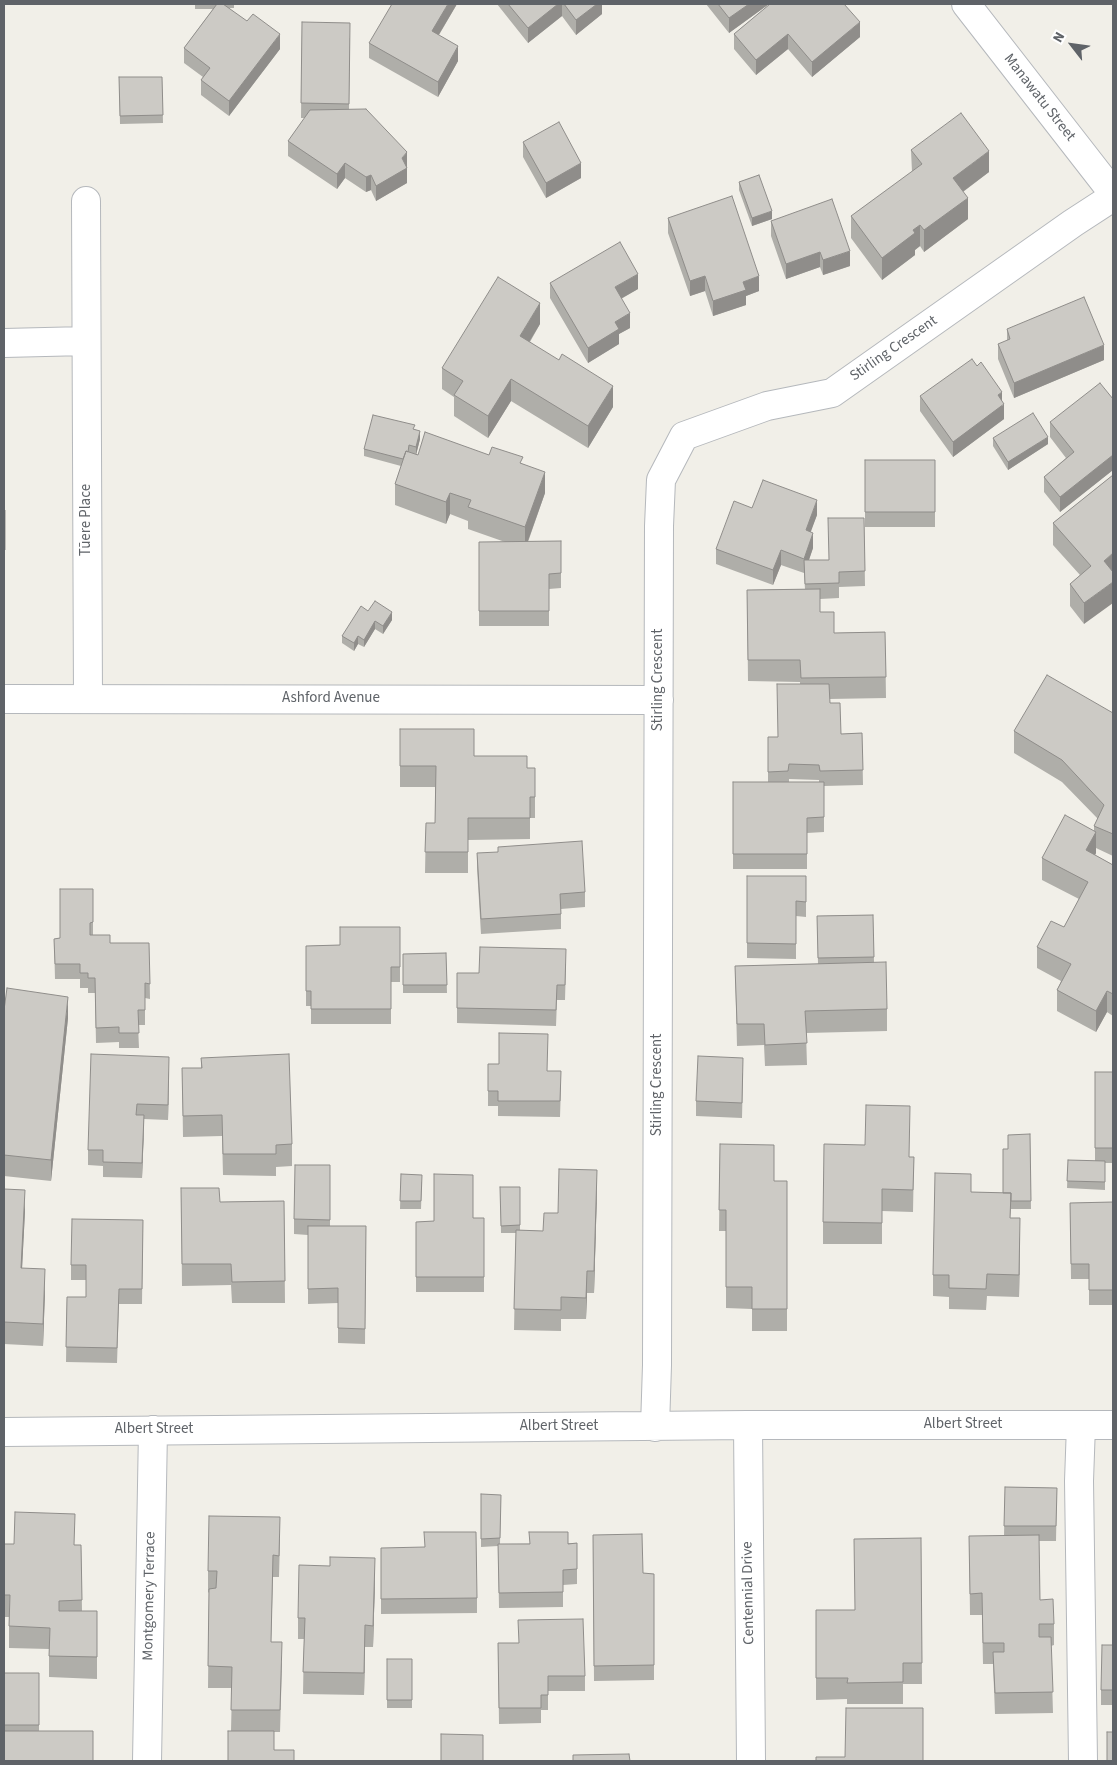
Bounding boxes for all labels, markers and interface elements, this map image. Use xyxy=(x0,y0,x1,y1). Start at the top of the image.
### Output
north arrow xyxy=(1047,20,1097,70)
text: N xyxy=(1048,28,1070,47)
street label: Manawatu Street xyxy=(999,51,1079,145)
street label: Stirling Crescent xyxy=(847,312,941,386)
street label: Tūere Place xyxy=(78,484,96,556)
street label: Stirling Crescent xyxy=(650,629,668,731)
street label: Ashford Avenue xyxy=(282,690,380,708)
street label: Stirling Crescent xyxy=(649,1034,667,1136)
street label: Albert Street xyxy=(924,1416,1002,1434)
street label: Albert Street xyxy=(520,1418,598,1436)
street label: Albert Street xyxy=(115,1421,193,1439)
street label: Montgomery Terrace xyxy=(140,1531,160,1661)
street label: Centennial Drive xyxy=(739,1541,759,1645)

